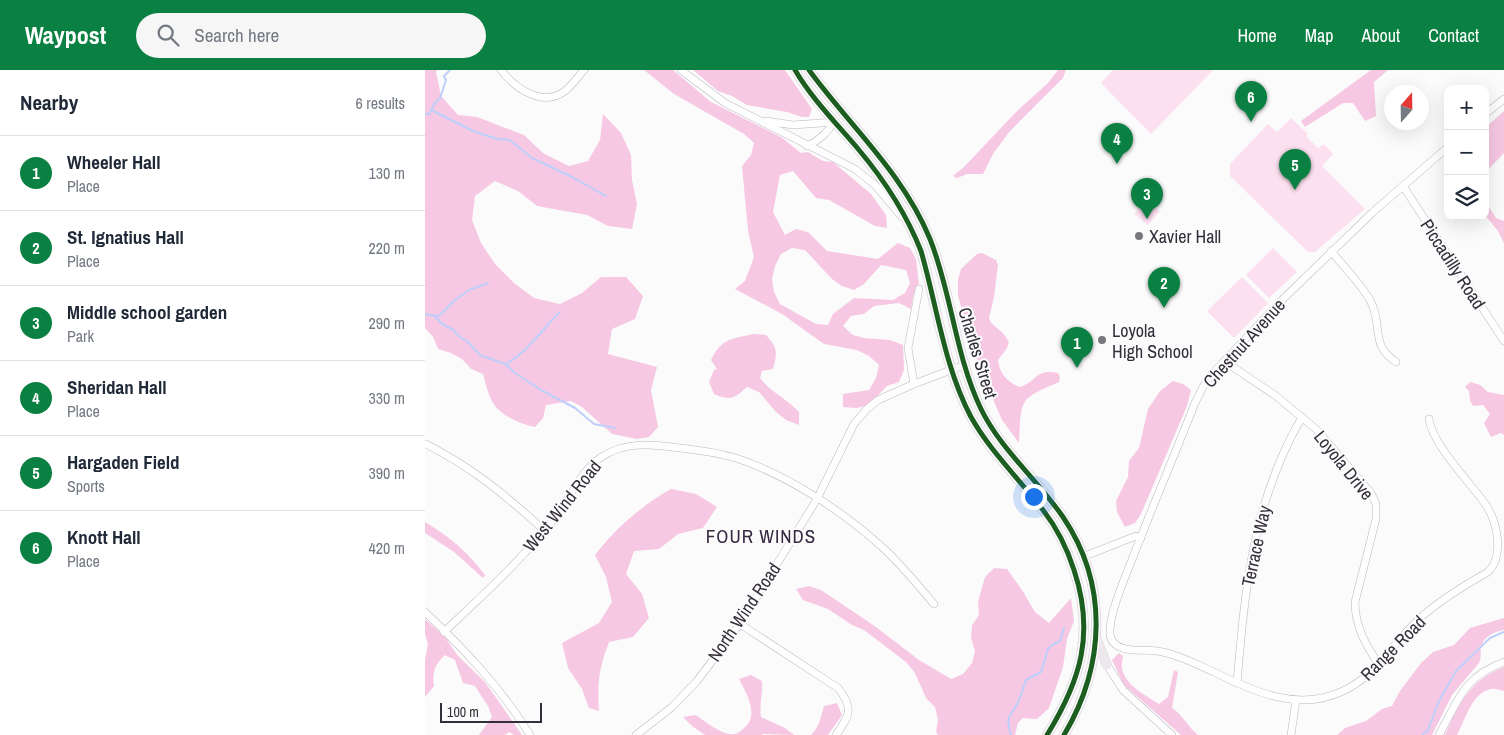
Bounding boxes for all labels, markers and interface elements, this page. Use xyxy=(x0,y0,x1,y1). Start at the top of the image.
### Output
search box xyxy=(136,13,486,58)
text: Waypost xyxy=(25,19,106,51)
icon: search xyxy=(154,21,182,49)
text: Search here xyxy=(194,22,279,48)
text: Home xyxy=(1237,23,1277,48)
text: Map xyxy=(1305,23,1334,48)
text: About xyxy=(1362,23,1400,48)
text: Contact xyxy=(1428,23,1479,48)
pin: 6 xyxy=(1235,81,1267,122)
north arrow xyxy=(1384,85,1429,130)
map controls xyxy=(1444,85,1489,220)
button: + xyxy=(1444,85,1489,130)
text: Nearby xyxy=(20,88,78,117)
text: 6 results xyxy=(355,92,405,114)
pin: 4 xyxy=(1101,123,1133,164)
button: − xyxy=(1444,130,1489,175)
text: Wheeler Hall xyxy=(67,149,161,175)
pin: 5 xyxy=(1279,149,1311,190)
text: 1 xyxy=(32,162,40,184)
text: 130 m xyxy=(369,162,405,184)
text: Place xyxy=(67,175,100,197)
button: layers xyxy=(1444,175,1489,220)
pin: 3 xyxy=(1131,178,1163,219)
street label: Piccadilly Road xyxy=(1415,214,1491,314)
text: St. Ignatius Hall xyxy=(67,224,184,250)
place label: Xavier Hall xyxy=(1149,224,1221,249)
marker: Xavier Hall xyxy=(1133,230,1145,242)
text: 2 xyxy=(32,237,40,259)
text: 220 m xyxy=(369,237,405,259)
text: Place xyxy=(67,250,100,272)
pin: 2 xyxy=(1148,267,1180,308)
street label: Chestnut Avenue xyxy=(1197,293,1291,393)
text: Middle school garden xyxy=(67,299,227,325)
street label: Charles Street xyxy=(952,304,1004,402)
text: 3 xyxy=(32,312,40,334)
text: 290 m xyxy=(369,312,405,334)
place label: Loyola High School xyxy=(1112,318,1192,364)
text: Park xyxy=(67,325,94,347)
pin: 1 xyxy=(1061,327,1093,368)
marker: Loyola High School xyxy=(1096,334,1108,346)
text: Sheridan Hall xyxy=(67,374,167,400)
text: 4 xyxy=(32,387,40,409)
text: 330 m xyxy=(369,387,405,409)
text: Place xyxy=(67,400,100,422)
street label: Loyola Drive xyxy=(1308,425,1380,505)
text: Hargaden Field xyxy=(67,449,180,475)
street label: West Wind Road xyxy=(517,455,607,557)
text: 5 xyxy=(32,462,40,484)
text: 390 m xyxy=(369,462,405,484)
text: Sports xyxy=(67,475,105,497)
your location xyxy=(1021,484,1047,510)
street label: Terrace Way xyxy=(1235,503,1277,589)
district label: FOUR WINDS xyxy=(706,523,816,549)
text: Knott Hall xyxy=(67,524,141,550)
text: 6 xyxy=(32,537,40,559)
text: 420 m xyxy=(369,537,405,559)
text: Place xyxy=(67,550,100,572)
street label: North Wind Road xyxy=(702,558,786,666)
street label: Range Road xyxy=(1355,610,1431,686)
scale bar xyxy=(440,700,543,723)
text: 100 m xyxy=(447,703,479,721)

